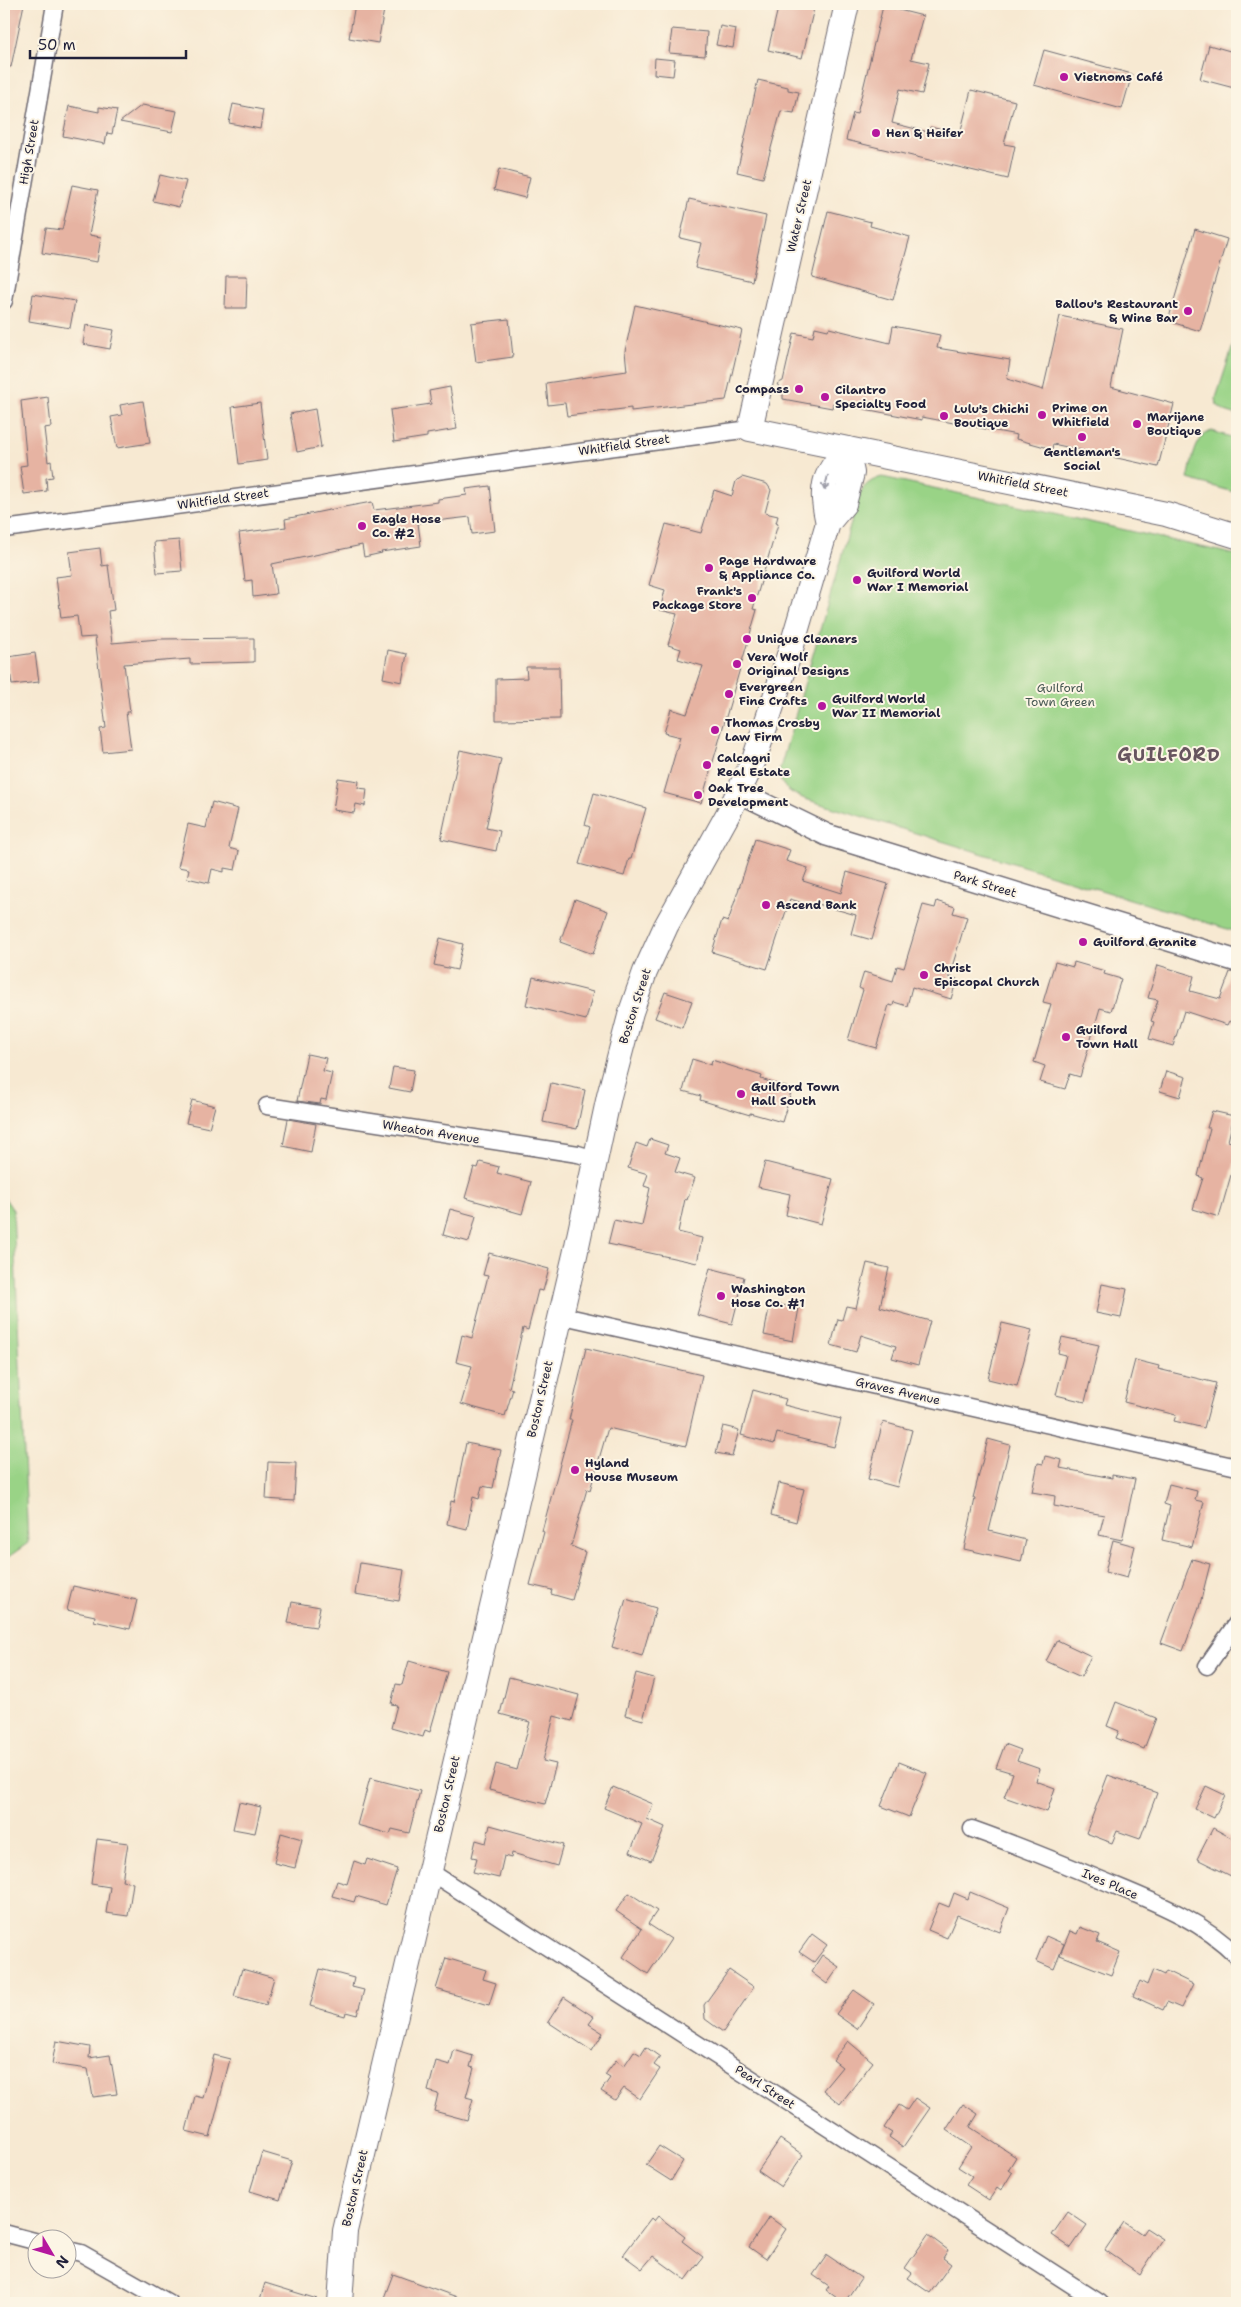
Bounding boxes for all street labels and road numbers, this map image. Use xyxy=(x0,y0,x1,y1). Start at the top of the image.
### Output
street label: High Street xyxy=(15,118,43,186)
street label: Water Street xyxy=(783,178,815,254)
street label: Whitfield Street xyxy=(577,431,671,459)
street label: Whitfield Street xyxy=(976,467,1070,501)
street label: Whitfield Street xyxy=(176,485,270,513)
street label: Park Street xyxy=(952,867,1018,901)
street label: Boston Street xyxy=(615,966,655,1046)
street label: Wheaton Avenue xyxy=(381,1116,481,1148)
street label: Boston Street xyxy=(523,1359,557,1439)
street label: Graves Avenue xyxy=(854,1374,942,1409)
street label: Boston Street xyxy=(430,1754,464,1834)
street label: Ives Place xyxy=(1080,1865,1141,1903)
street label: Pearl Street xyxy=(732,2062,798,2112)
street label: Boston Street xyxy=(338,2148,372,2228)

